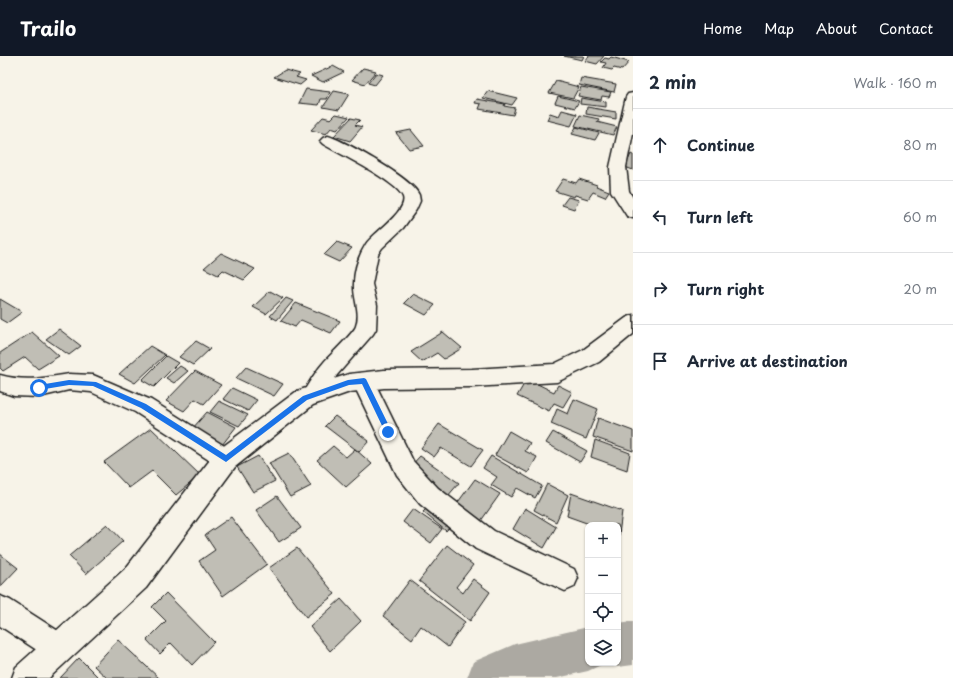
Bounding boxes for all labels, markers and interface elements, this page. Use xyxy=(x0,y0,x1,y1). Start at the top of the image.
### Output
text: Trailo xyxy=(20,14,76,42)
text: Home xyxy=(703,18,742,39)
text: Map xyxy=(764,18,794,39)
text: About xyxy=(816,18,857,39)
text: Contact xyxy=(879,18,933,39)
text: 2 min xyxy=(649,69,696,95)
text: Walk · 160 m xyxy=(854,73,937,92)
text: Continue xyxy=(687,133,755,156)
icon: ahead xyxy=(649,134,671,156)
text: 80 m xyxy=(903,135,937,154)
text: Turn left xyxy=(687,205,753,228)
icon: left xyxy=(649,206,671,228)
text: 60 m xyxy=(903,207,937,226)
text: Turn right xyxy=(687,277,764,300)
icon: right xyxy=(649,278,671,300)
text: 20 m xyxy=(903,279,937,298)
text: Arrive at destination xyxy=(687,349,848,372)
icon: arrive xyxy=(649,350,671,372)
route start xyxy=(30,379,48,397)
route end xyxy=(379,423,397,441)
map controls xyxy=(585,522,621,666)
button: + xyxy=(585,522,621,558)
button: − xyxy=(585,558,621,594)
button: locate xyxy=(585,594,621,630)
button: layers xyxy=(585,630,621,666)

